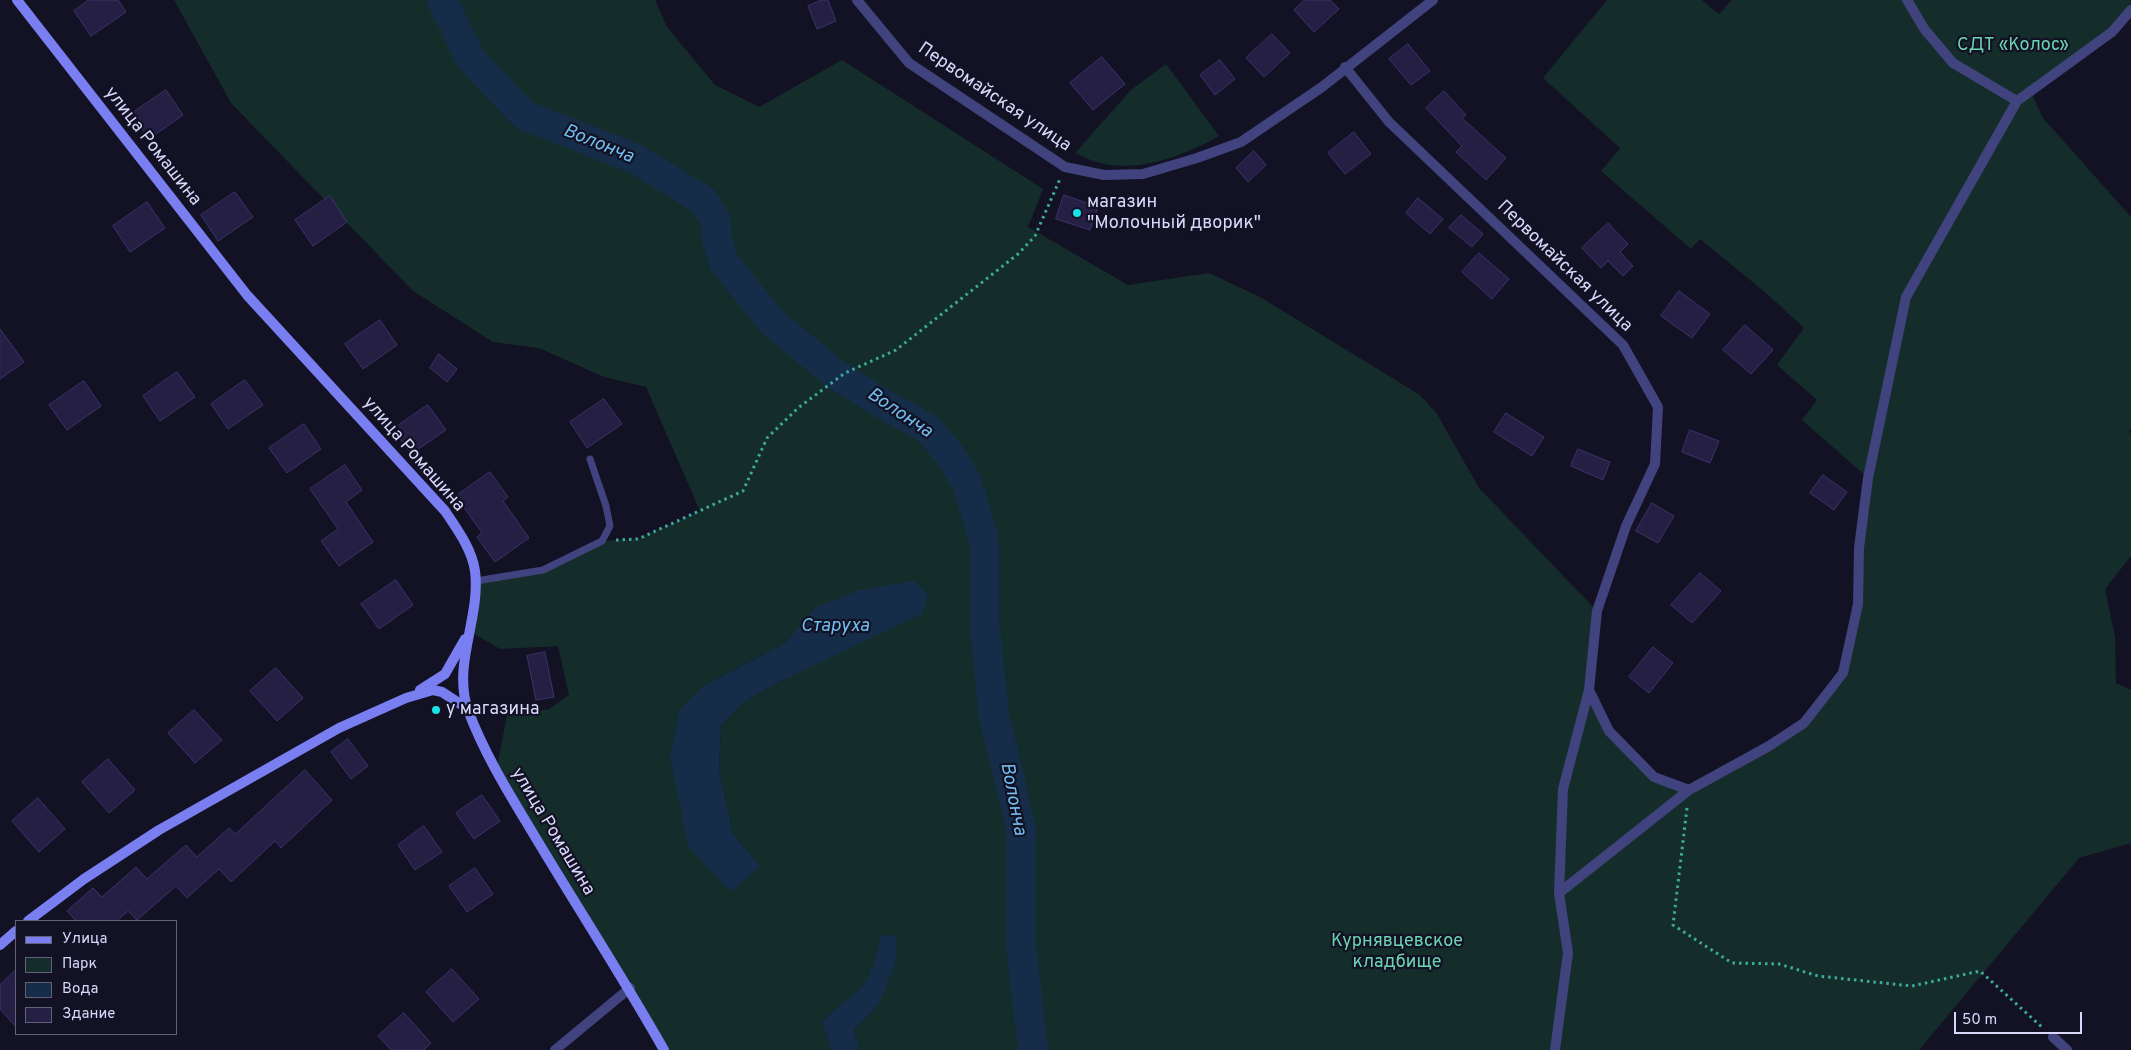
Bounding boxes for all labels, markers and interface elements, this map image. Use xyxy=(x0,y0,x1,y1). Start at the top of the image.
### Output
park label: СДТ «Колос» xyxy=(1957,35,2069,57)
street label: Первомайская улица xyxy=(913,39,1075,157)
street label: улица Ромашина xyxy=(99,83,205,211)
water label: Волонча xyxy=(559,121,637,169)
place label: магазин "Молочный дворик" xyxy=(1087,192,1261,234)
street label: Первомайская улица xyxy=(1492,197,1636,337)
marker: магазин "Молочный дворик" xyxy=(1071,207,1083,219)
water label: Волонча xyxy=(862,384,936,444)
street label: улица Ромашина xyxy=(357,393,469,517)
water label: Старуха xyxy=(801,616,869,638)
place label: у магазина xyxy=(446,699,539,721)
marker: у магазина xyxy=(430,704,442,716)
water label: Волонча xyxy=(994,761,1030,837)
street label: улица Ромашина xyxy=(505,764,599,900)
legend xyxy=(15,920,178,1035)
text: Улица xyxy=(62,930,107,949)
park label: Курнявцевское кладбище xyxy=(1331,931,1463,974)
text: Парк xyxy=(62,955,97,974)
text: Вода xyxy=(62,980,98,999)
scale bar xyxy=(1956,1002,2084,1034)
text: Здание xyxy=(62,1005,115,1024)
text: 50 m xyxy=(1962,1011,1997,1030)

